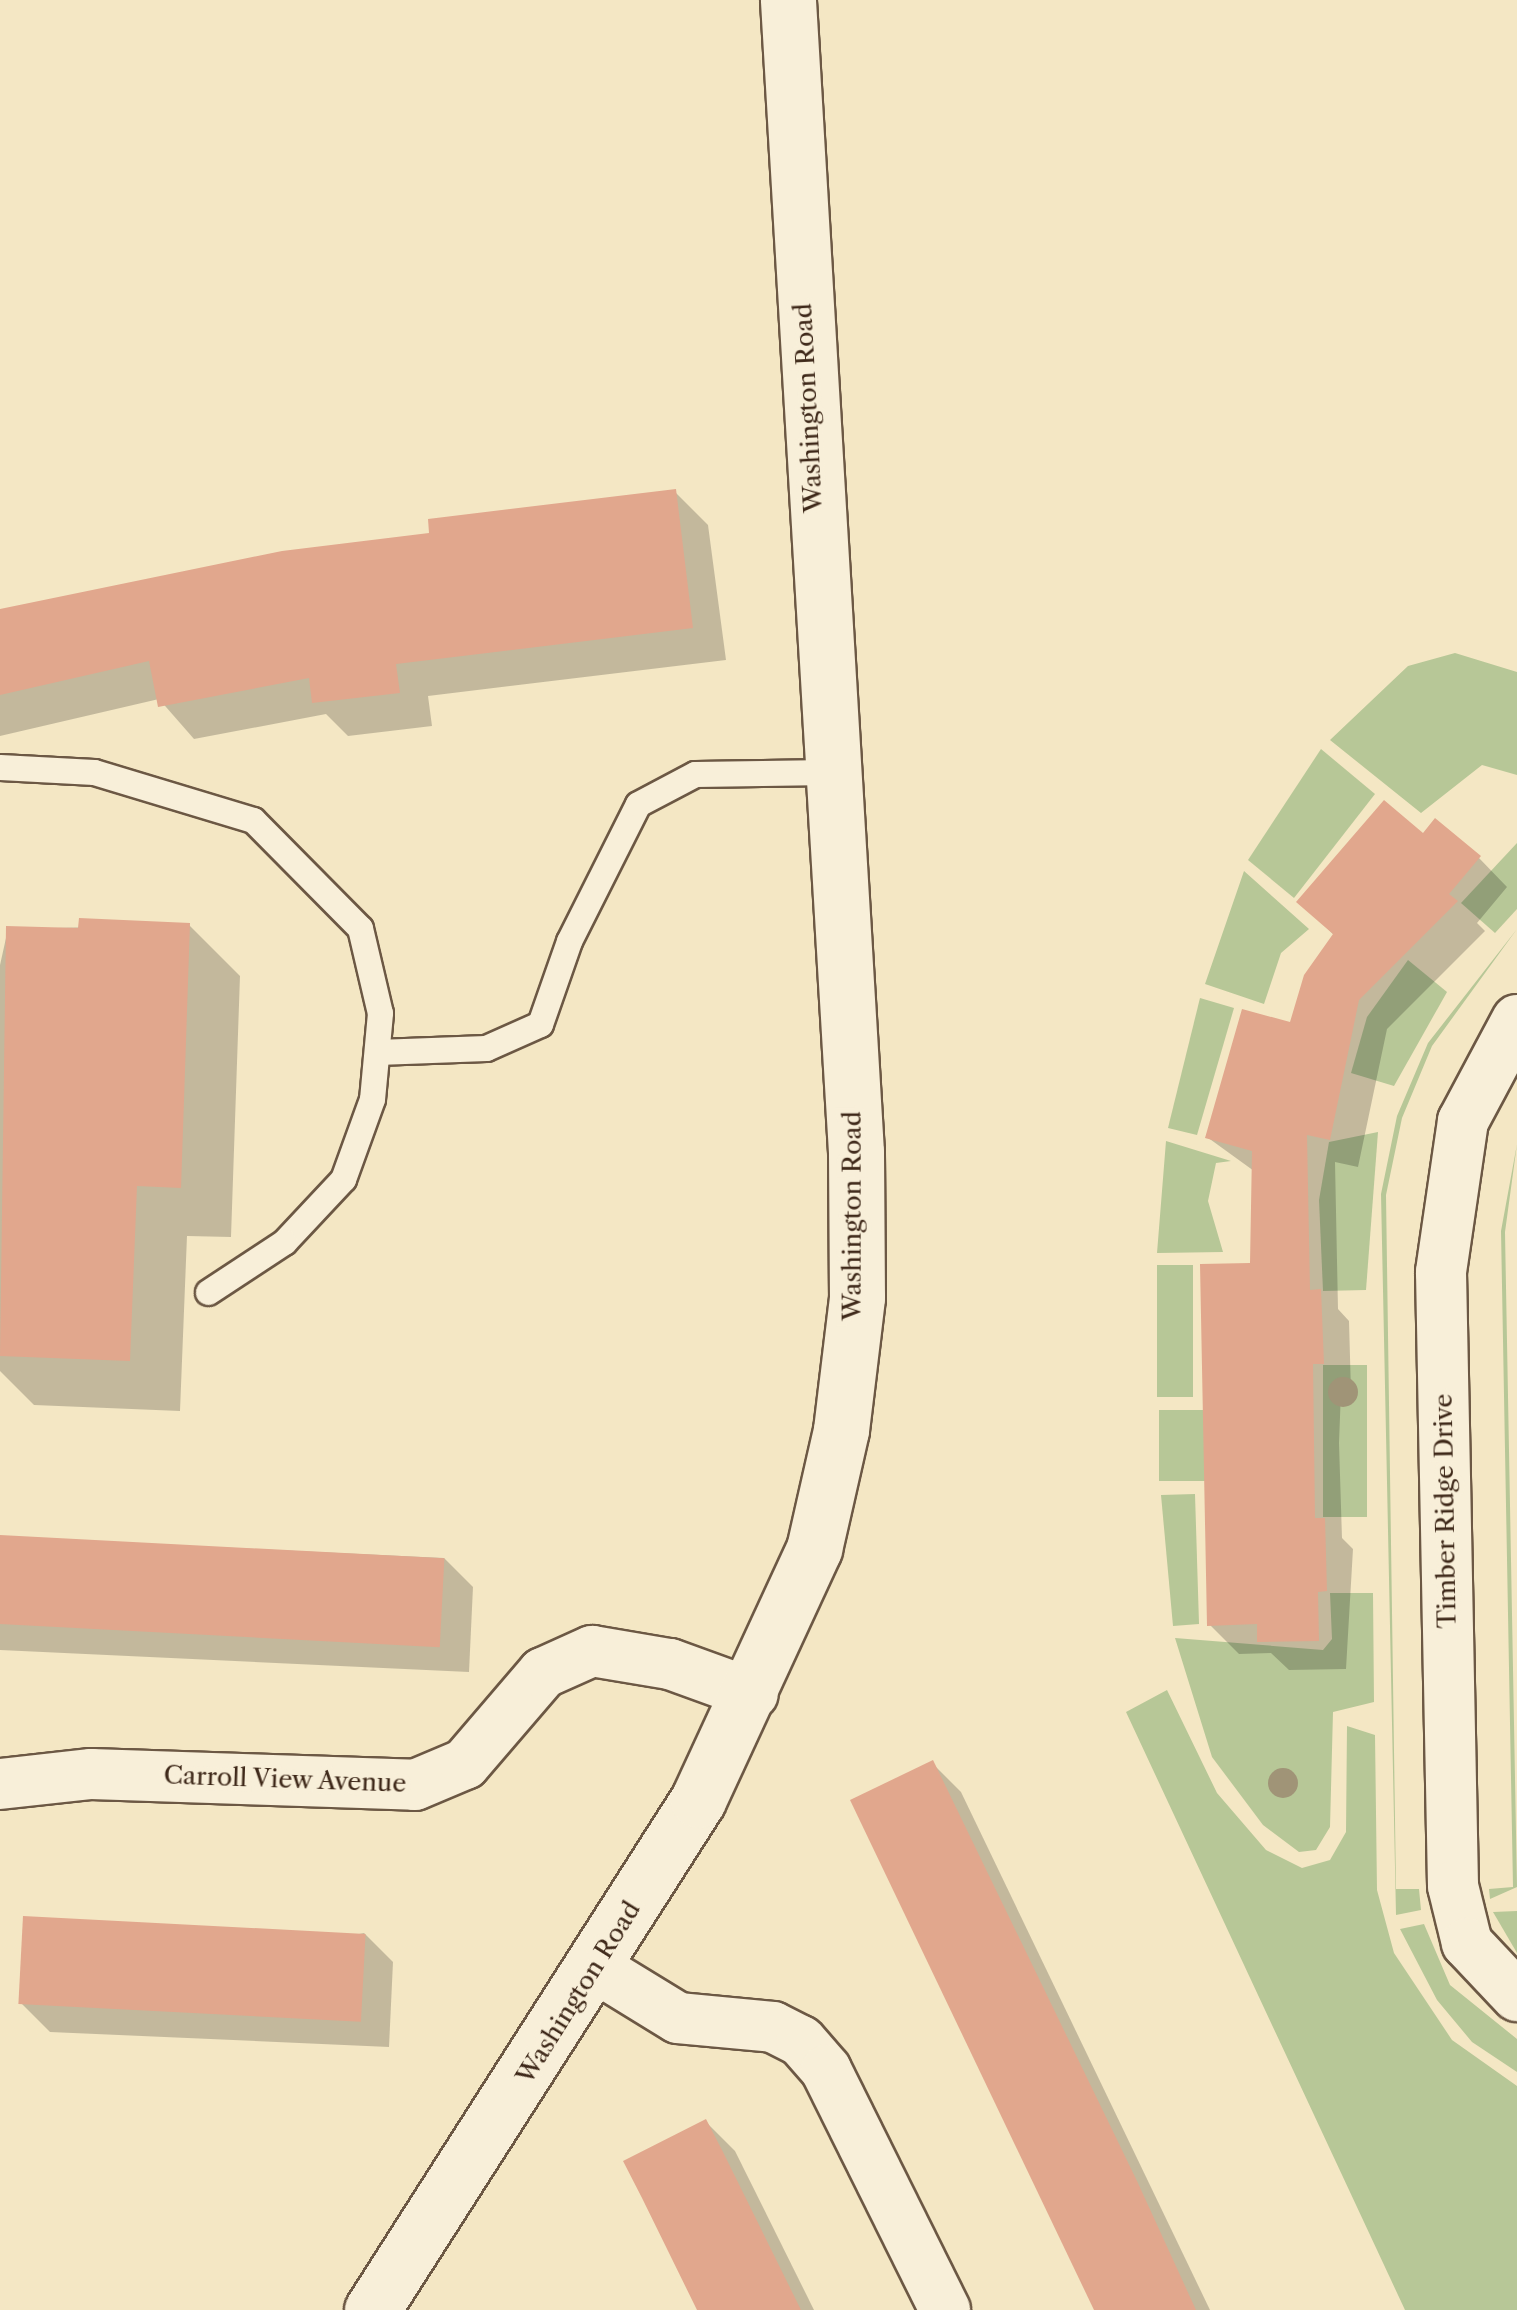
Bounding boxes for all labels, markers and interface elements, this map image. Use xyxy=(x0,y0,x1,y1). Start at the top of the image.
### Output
street label: Washington Road xyxy=(789,303,829,513)
street label: Washington Road xyxy=(838,1111,868,1321)
street label: Timber Ridge Drive xyxy=(1429,1393,1463,1629)
street label: Carroll View Avenue xyxy=(162,1761,408,1799)
street label: Washington Road xyxy=(511,1896,647,2090)

